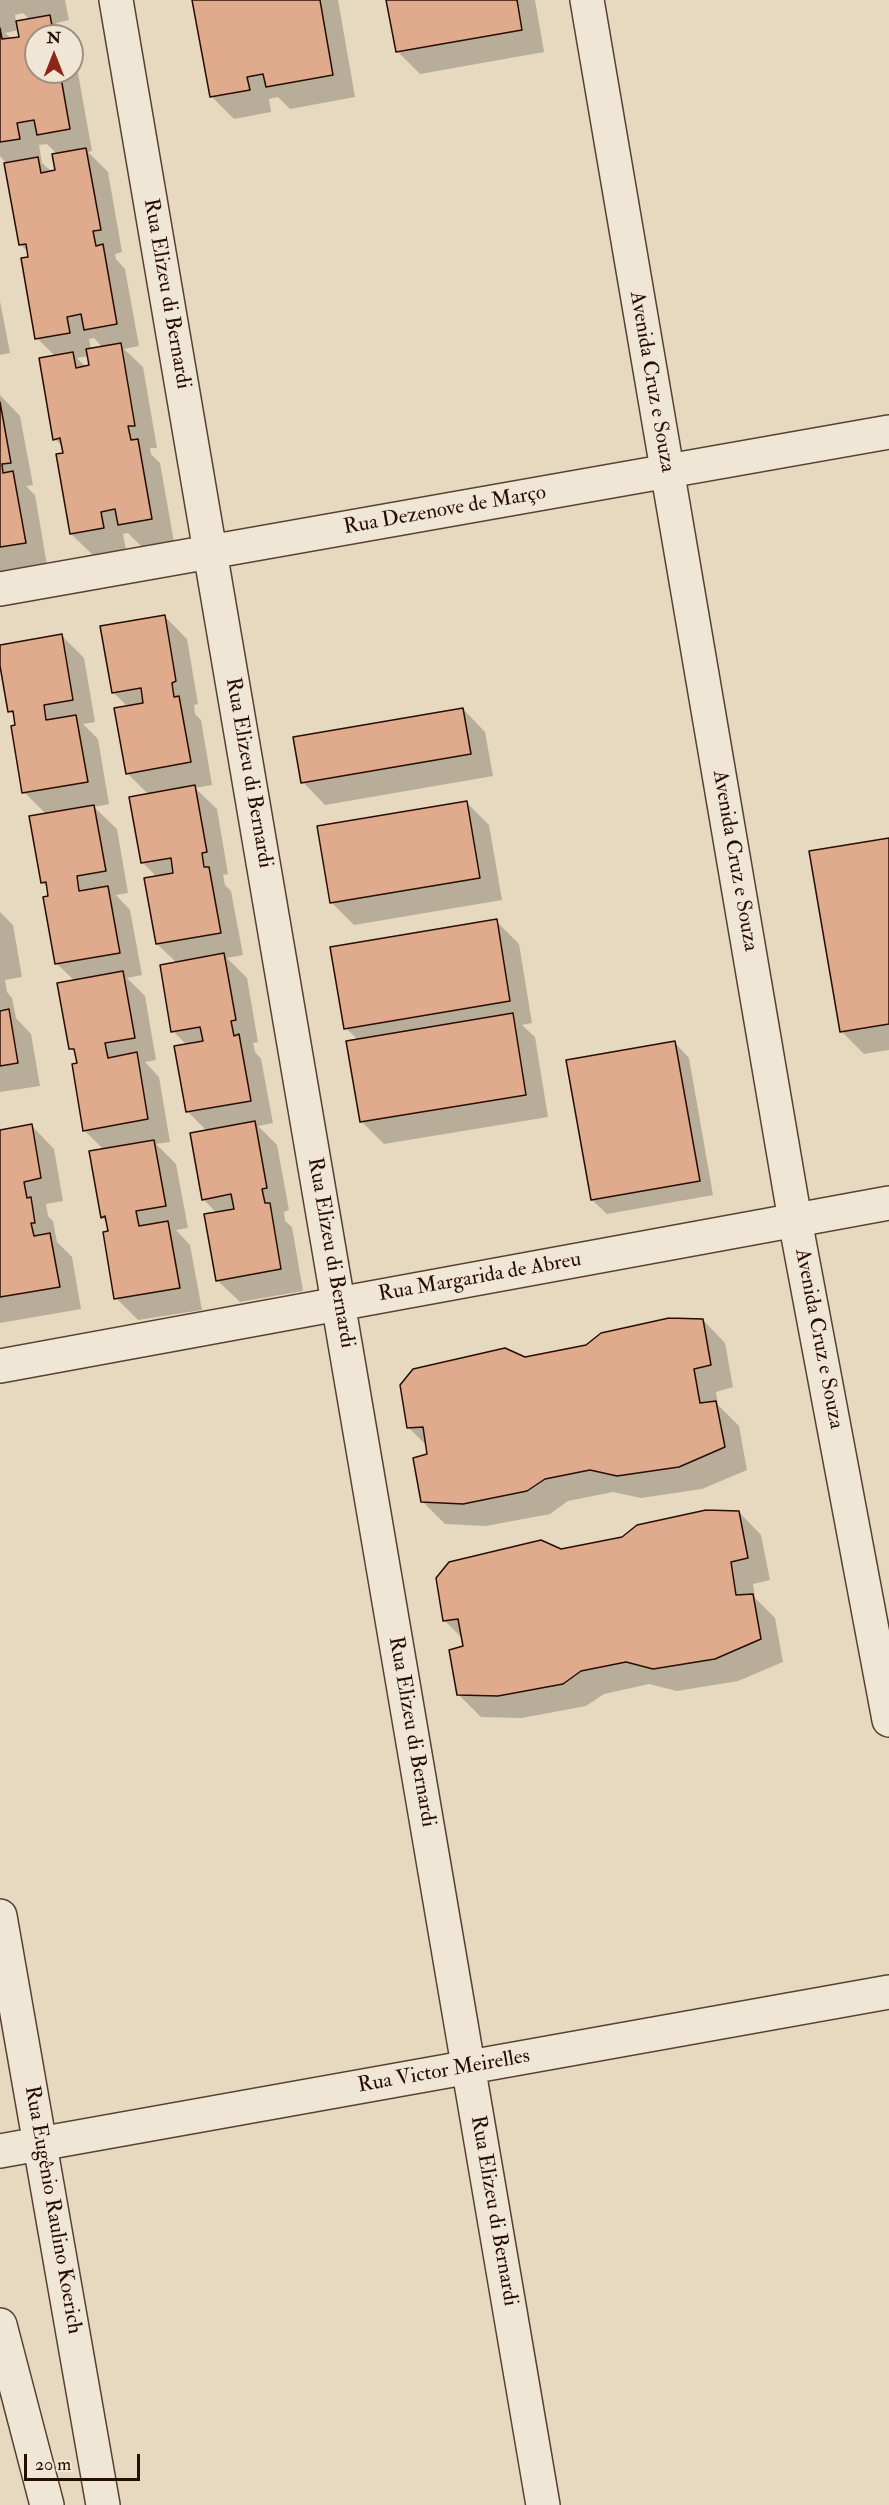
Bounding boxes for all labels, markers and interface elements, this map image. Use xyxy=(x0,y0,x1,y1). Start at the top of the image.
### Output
north arrow xyxy=(24,24,84,84)
text: N xyxy=(47,28,61,48)
street label: Rua Elizeu di Bernardi xyxy=(137,197,195,391)
street label: Avenida Cruz e Souza xyxy=(623,290,679,474)
street label: Rua Dezenove de Março xyxy=(342,481,548,541)
street label: Rua Elizeu di Bernardi xyxy=(219,676,277,870)
street label: Avenida Cruz e Souza xyxy=(706,769,762,953)
street label: Rua Elizeu di Bernardi xyxy=(301,1156,359,1350)
street label: Avenida Cruz e Souza xyxy=(788,1247,848,1431)
street label: Rua Margarida de Abreu xyxy=(377,1248,583,1308)
street label: Rua Elizeu di Bernardi xyxy=(382,1635,440,1829)
street label: Rua Victor Meirelles xyxy=(356,2044,532,2100)
street label: Rua Eugênio Raulino Koerich xyxy=(18,2084,86,2336)
street label: Rua Elizeu di Bernardi xyxy=(464,2114,522,2308)
scale bar xyxy=(27,2442,142,2480)
text: 20 m xyxy=(35,2453,71,2476)

